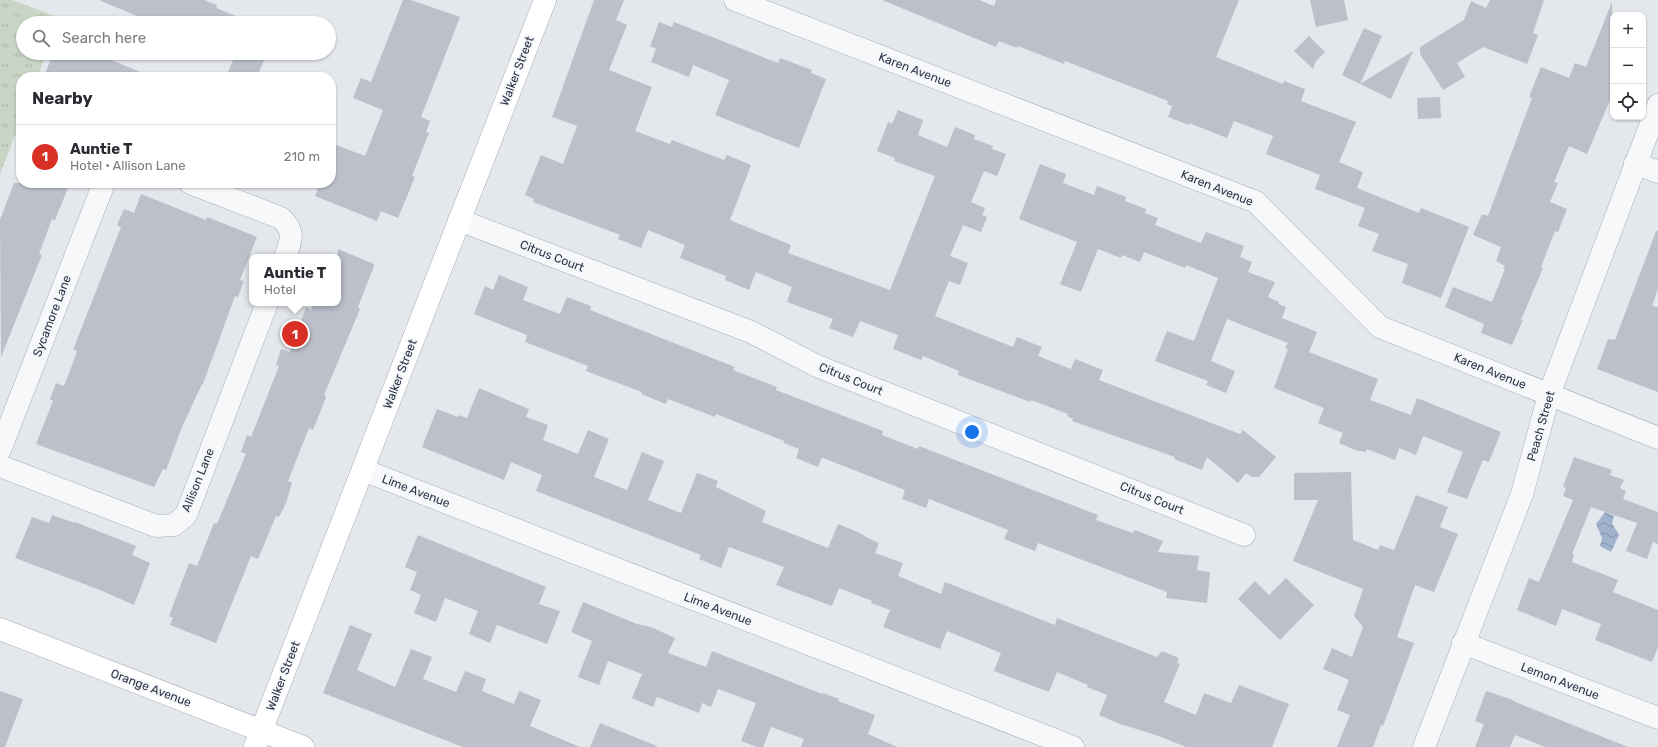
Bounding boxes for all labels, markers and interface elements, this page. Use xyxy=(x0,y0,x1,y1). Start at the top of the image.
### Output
map controls xyxy=(1610,12,1646,120)
button: + xyxy=(1610,12,1646,48)
search box xyxy=(16,16,336,60)
icon: search xyxy=(30,27,52,49)
text: Search here xyxy=(62,29,146,47)
street label: Walker Street xyxy=(497,34,537,108)
button: − xyxy=(1610,48,1646,84)
street label: Karen Avenue xyxy=(877,50,954,90)
button: locate xyxy=(1610,84,1646,120)
text: Nearby xyxy=(32,88,93,108)
text: Auntie T xyxy=(70,140,132,158)
text: 1 xyxy=(42,149,48,164)
text: 210 m xyxy=(284,149,320,164)
text: Hotel · Allison Lane xyxy=(70,158,186,173)
street label: Karen Avenue xyxy=(1179,167,1256,209)
street label: Citrus Court xyxy=(518,237,586,275)
popup xyxy=(249,254,341,306)
text: Auntie T xyxy=(264,264,326,282)
street label: Sycamore Lane xyxy=(30,273,74,359)
text: Hotel xyxy=(264,282,296,297)
pin: 1 xyxy=(282,319,308,349)
street label: Walker Street xyxy=(380,337,420,411)
street label: Karen Avenue xyxy=(1452,350,1529,392)
street label: Citrus Court xyxy=(817,360,885,398)
street label: Peach Street xyxy=(1524,389,1558,463)
your location xyxy=(962,422,982,442)
street label: Allison Lane xyxy=(179,446,217,514)
street label: Lime Avenue xyxy=(380,472,452,510)
street label: Citrus Court xyxy=(1118,479,1186,517)
street label: Lime Avenue xyxy=(682,590,754,628)
street label: Walker Street xyxy=(263,639,303,713)
street label: Lemon Avenue xyxy=(1519,660,1601,702)
street label: Orange Avenue xyxy=(109,666,193,710)

